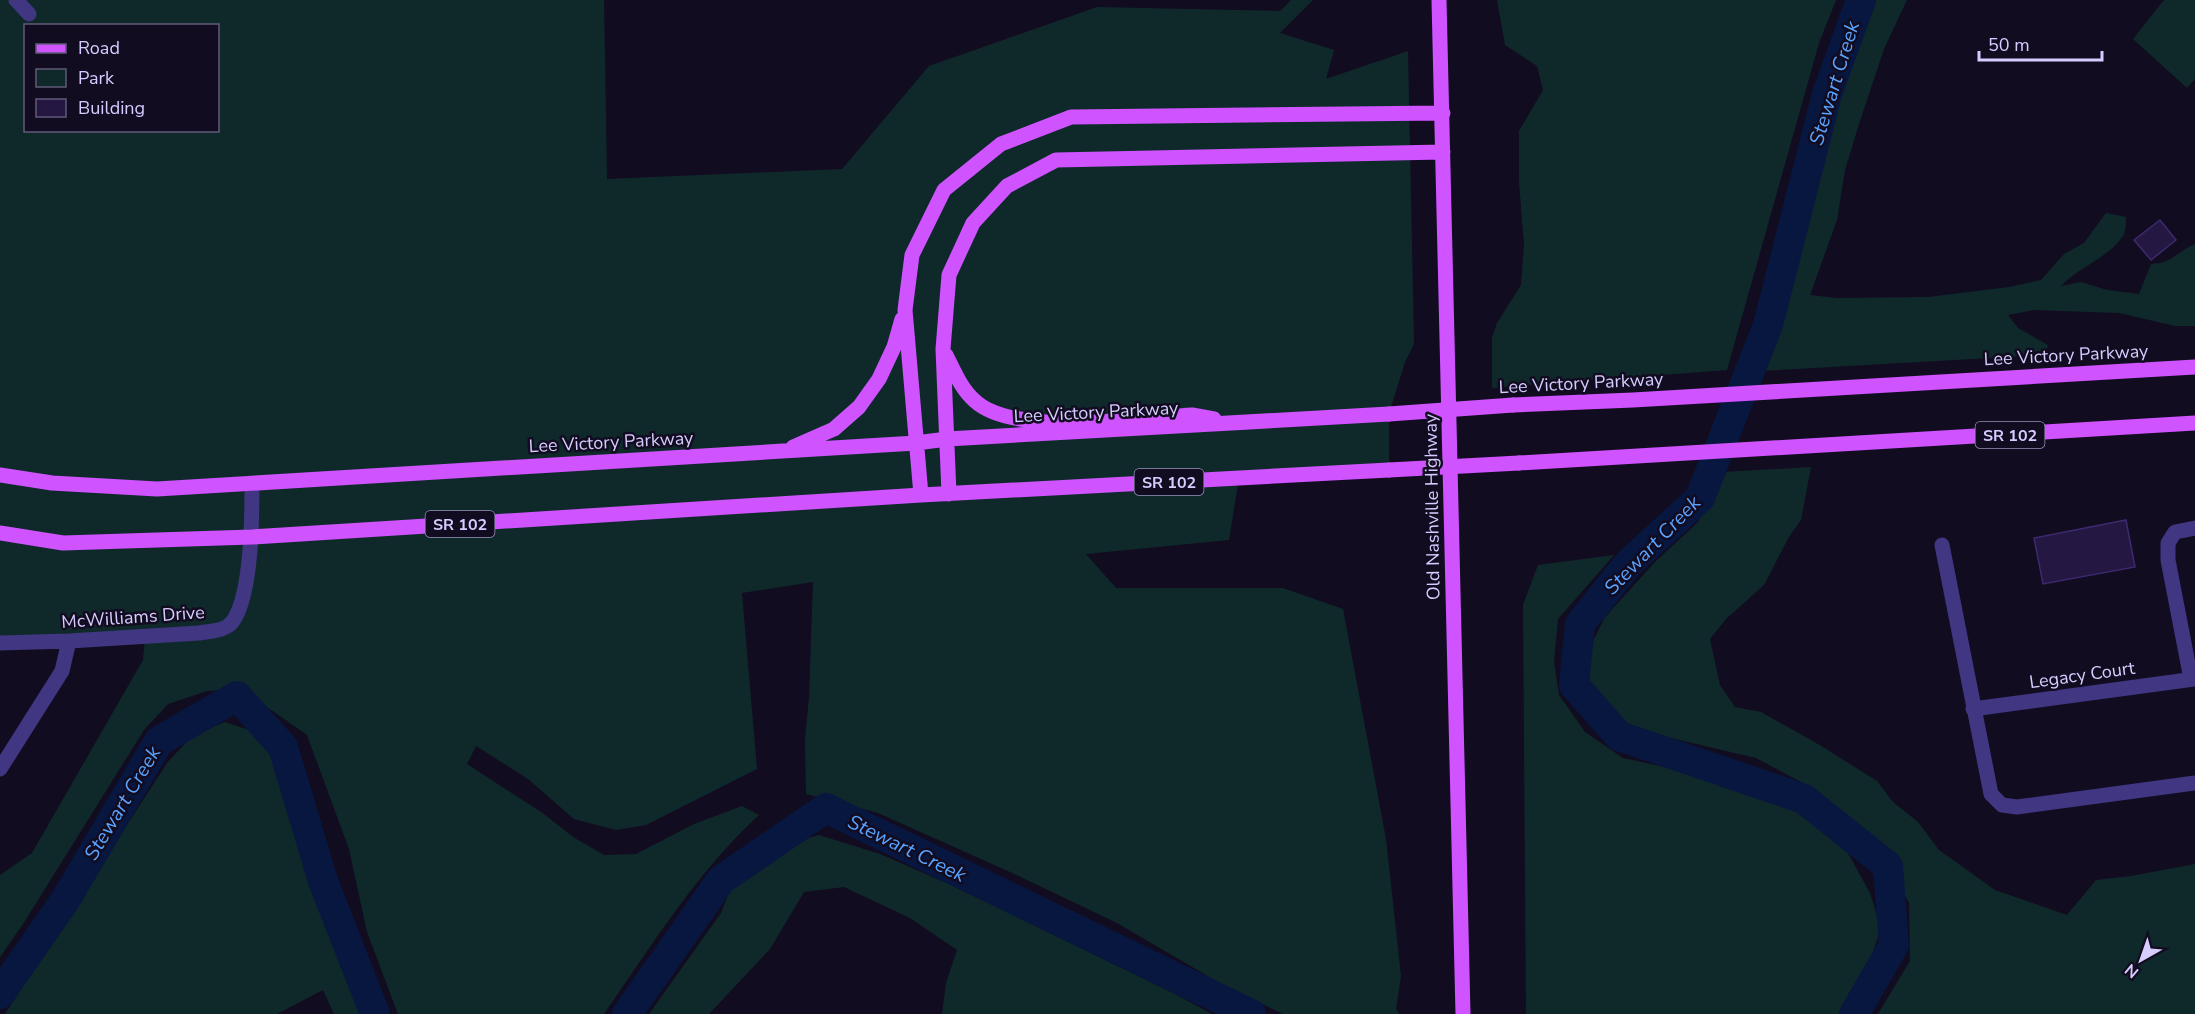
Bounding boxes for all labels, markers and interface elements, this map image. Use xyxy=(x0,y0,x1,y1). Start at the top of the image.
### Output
water label: Stewart Creek xyxy=(1803,17,1866,149)
legend xyxy=(24,24,219,132)
scale bar xyxy=(1979,24,2102,62)
text: 50 m xyxy=(1988,33,2030,57)
text: Road xyxy=(78,36,120,60)
text: Park xyxy=(78,66,115,90)
text: Building xyxy=(78,96,145,120)
street label: Lee Victory Parkway xyxy=(1983,339,2150,371)
street label: Lee Victory Parkway xyxy=(1498,367,1665,399)
street label: Lee Victory Parkway xyxy=(1013,396,1180,428)
street label: Old Nashville Highway xyxy=(1418,413,1446,600)
road number: SR 102 xyxy=(1976,422,2044,448)
street label: Lee Victory Parkway xyxy=(528,426,695,458)
road number: SR 102 xyxy=(1134,469,1204,495)
water label: Stewart Creek xyxy=(1598,489,1707,601)
road number: SR 102 xyxy=(426,511,494,537)
street label: McWilliams Drive xyxy=(61,600,205,634)
street label: Legacy Court xyxy=(2028,656,2137,694)
water label: Stewart Creek xyxy=(78,740,168,865)
water label: Stewart Creek xyxy=(843,808,971,889)
north arrow xyxy=(2111,930,2171,990)
text: N xyxy=(2120,958,2144,983)

